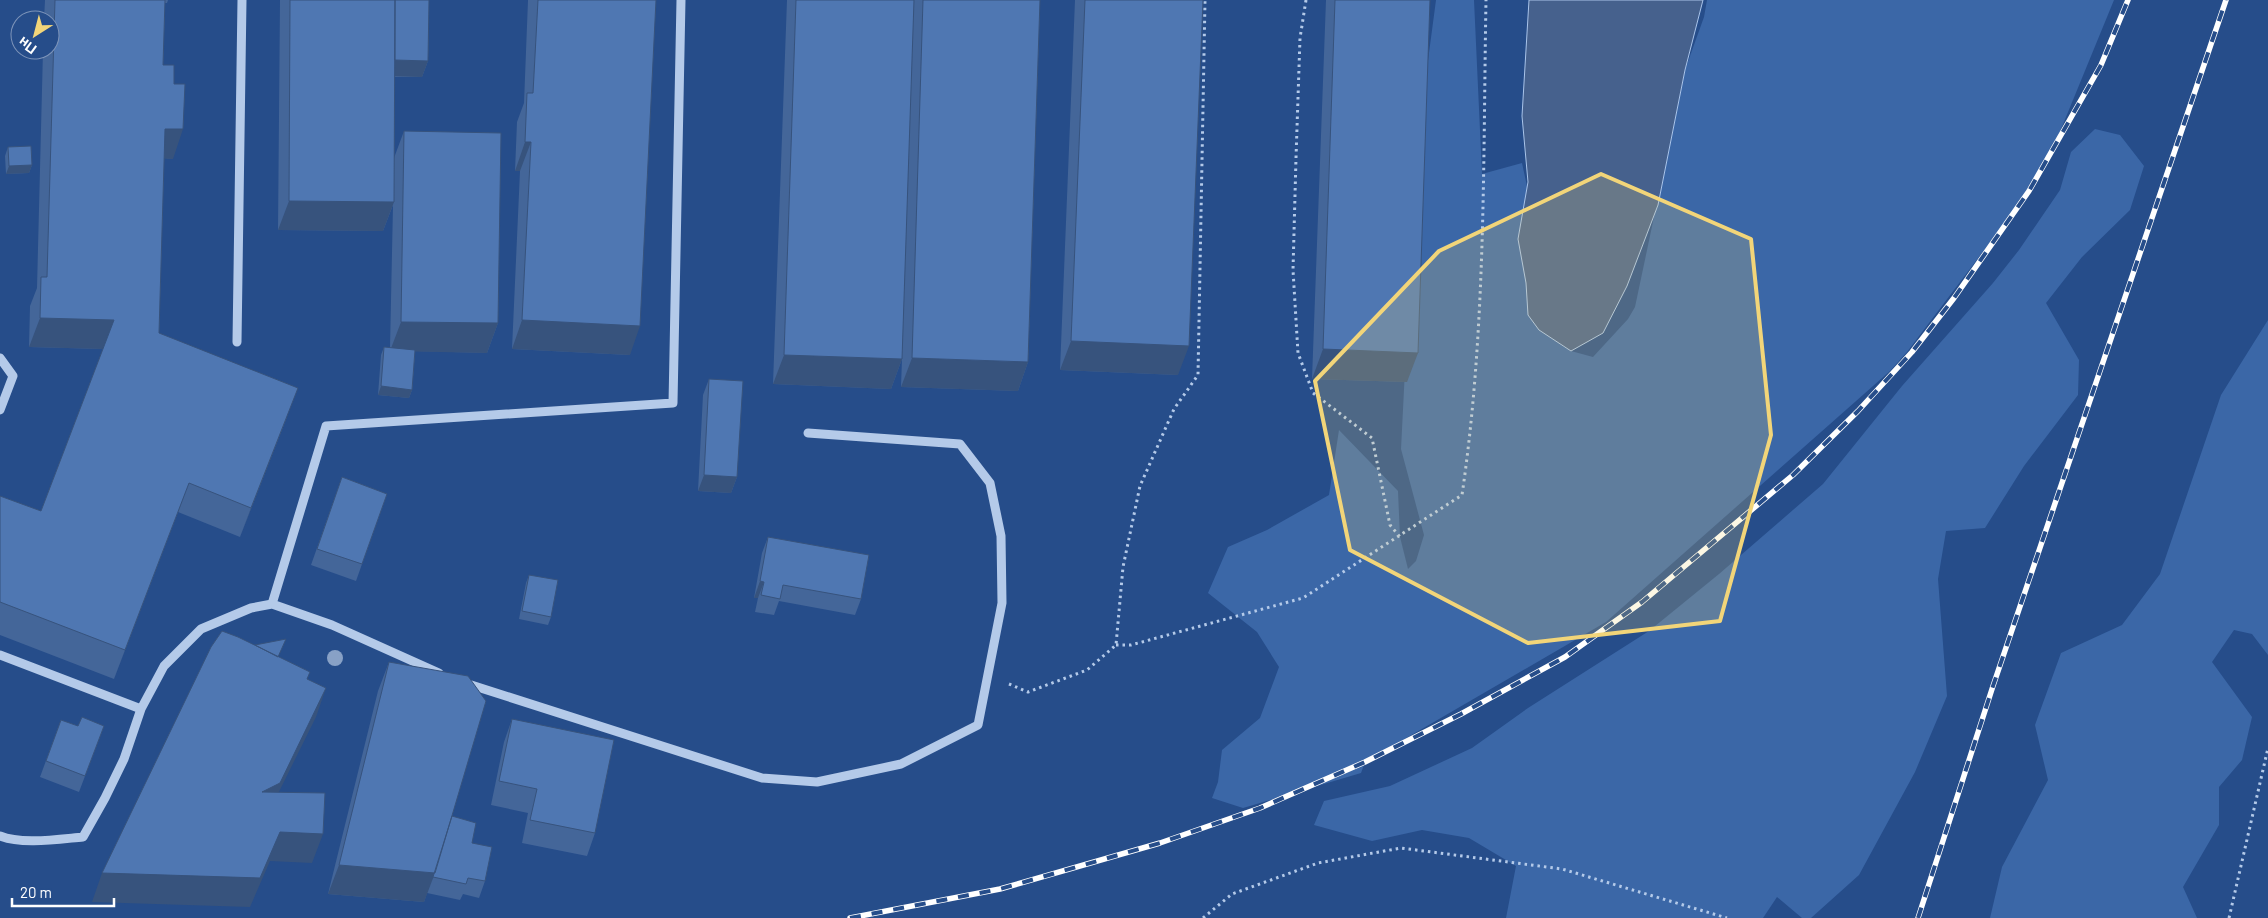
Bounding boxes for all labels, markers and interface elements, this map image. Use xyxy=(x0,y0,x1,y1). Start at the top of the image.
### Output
north arrow xyxy=(10,10,60,60)
text: Пн xyxy=(15,34,40,58)
scale bar xyxy=(12,876,115,908)
text: 20 m xyxy=(20,883,52,901)

